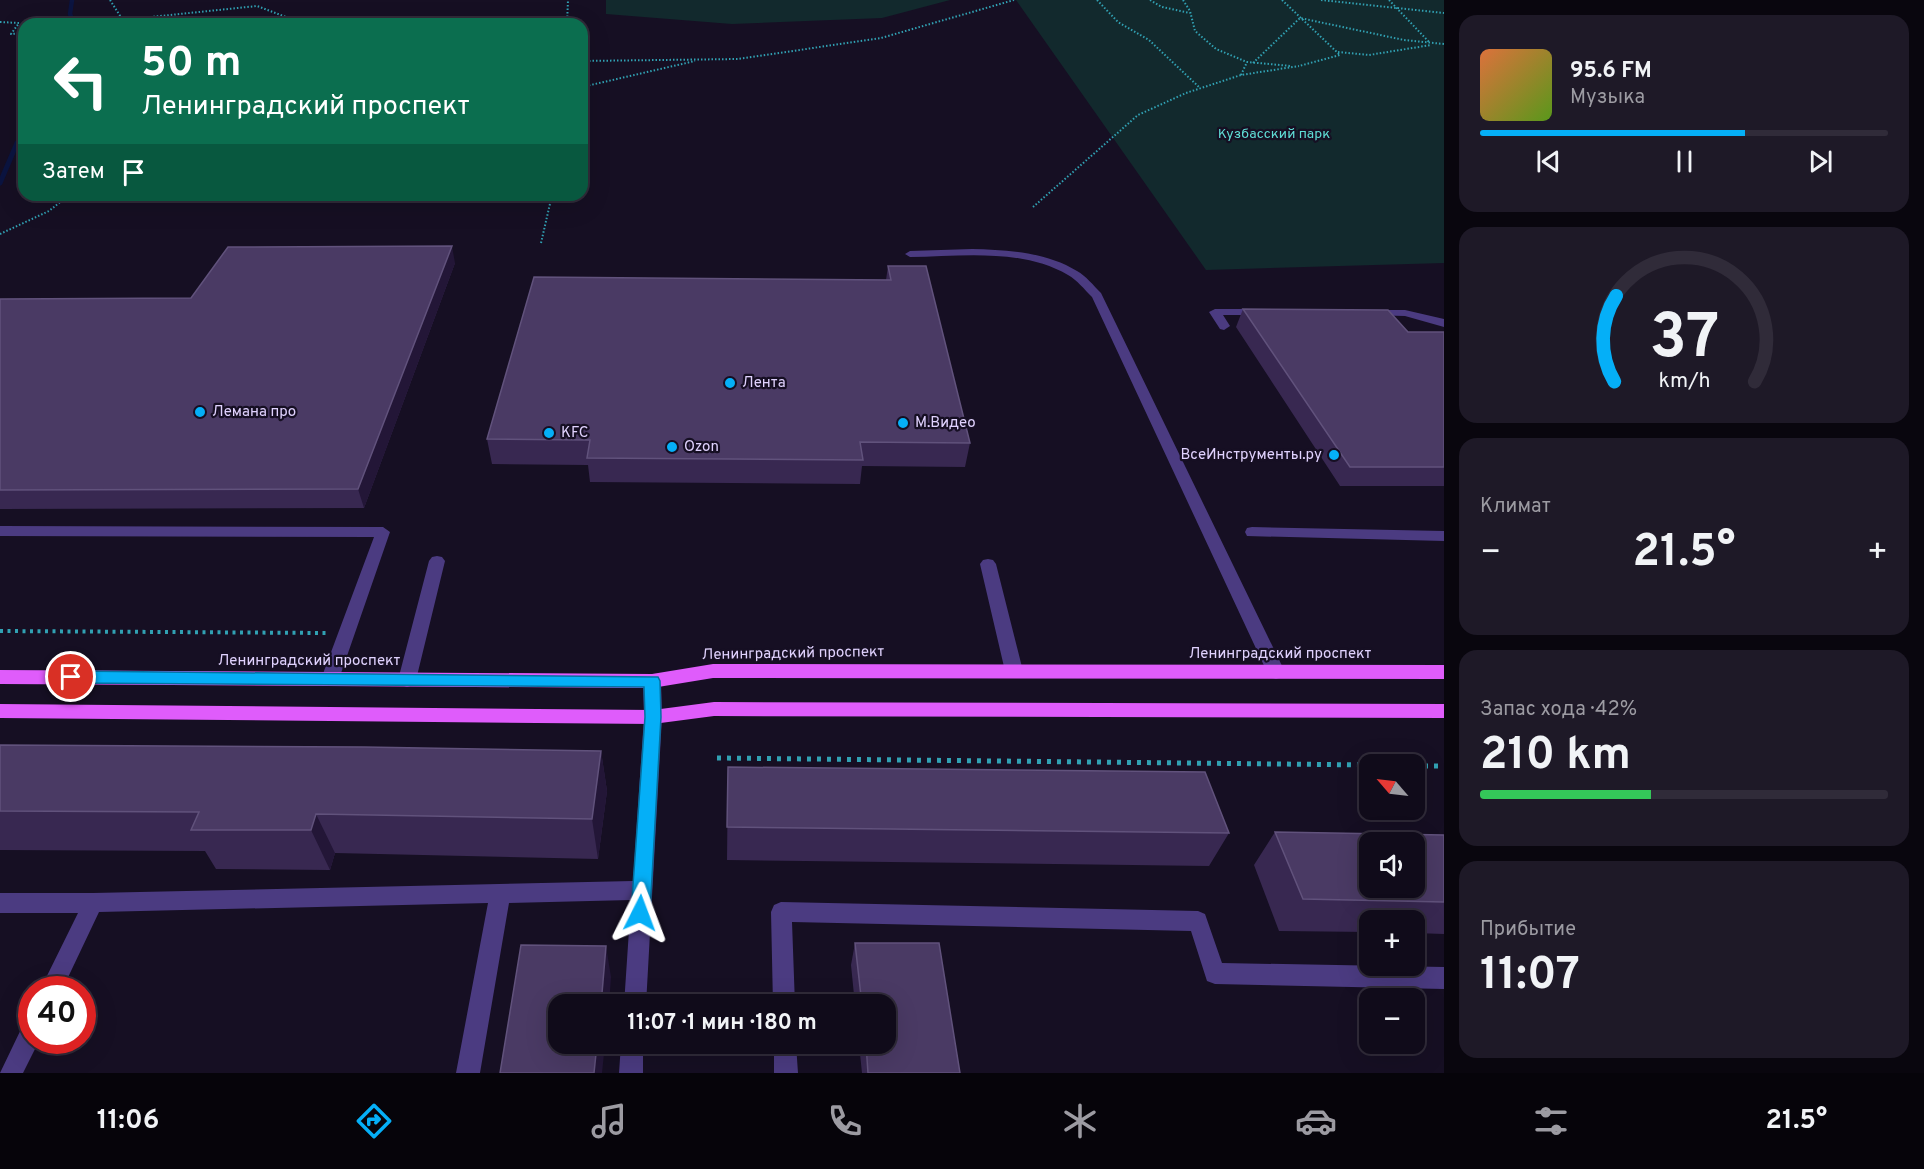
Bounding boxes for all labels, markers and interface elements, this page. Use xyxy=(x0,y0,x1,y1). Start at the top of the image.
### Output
text: 50 m xyxy=(141,38,242,91)
icon: left xyxy=(42,42,120,120)
text: 95.6 FM xyxy=(1570,58,1652,85)
text: Музыка xyxy=(1570,85,1645,111)
text: Ленинградский проспект xyxy=(141,90,470,124)
park label: Кузбасский парк xyxy=(1218,126,1330,143)
icon: previous xyxy=(1532,145,1565,178)
icon: pause xyxy=(1668,145,1701,178)
icon: next xyxy=(1804,145,1837,178)
icon: arrive xyxy=(117,156,150,189)
text: Затем xyxy=(42,159,105,186)
text: 37 xyxy=(1649,301,1719,380)
text: km/h xyxy=(1658,368,1710,395)
place label: Лента xyxy=(742,374,786,393)
marker: Лента xyxy=(723,376,737,390)
place label: Лемана про xyxy=(212,403,296,422)
marker: Лемана про xyxy=(193,405,207,419)
place label: М.Видео xyxy=(915,414,976,433)
marker: М.Видео xyxy=(896,416,910,430)
place label: KFC xyxy=(561,424,589,443)
marker: KFC xyxy=(542,426,556,440)
place label: Ozon xyxy=(684,438,719,457)
marker: Ozon xyxy=(665,440,679,454)
place label: ВсеИнструменты.ру xyxy=(1180,446,1322,465)
marker: ВсеИнструменты.ру xyxy=(1327,448,1341,462)
text: Климат xyxy=(1480,494,1551,520)
text: 21.5° xyxy=(1633,525,1735,582)
text: − xyxy=(1480,533,1501,575)
text: + xyxy=(1867,533,1888,575)
street label: Ленинградский проспект xyxy=(702,643,885,665)
street label: Ленинградский проспект xyxy=(1189,645,1372,664)
pin xyxy=(45,651,96,702)
street label: Ленинградский проспект xyxy=(218,652,401,671)
icon: arrive xyxy=(54,660,87,693)
text: Запас хода · 42% xyxy=(1480,697,1637,723)
text: 210 km xyxy=(1480,728,1631,785)
north arrow xyxy=(1359,754,1425,820)
map controls xyxy=(1359,754,1425,1054)
button: sound xyxy=(1359,832,1425,898)
position arrow xyxy=(608,881,672,945)
button: + xyxy=(1359,910,1425,976)
text: Прибытие xyxy=(1480,917,1576,943)
text: 11:07 xyxy=(1480,948,1580,1005)
speed limit sign: 40 xyxy=(18,976,96,1054)
button: − xyxy=(1359,988,1425,1054)
text: 11:07 · 1 мин · 180 m xyxy=(627,1010,817,1037)
icon: directions xyxy=(353,1100,395,1142)
icon: music xyxy=(588,1100,630,1142)
icon: phone xyxy=(824,1100,866,1142)
icon: climate xyxy=(1059,1100,1101,1142)
icon: car xyxy=(1295,1100,1337,1142)
icon: filters xyxy=(1530,1100,1572,1142)
text: 11:06 xyxy=(97,1104,159,1138)
text: 21.5° xyxy=(1766,1104,1827,1138)

